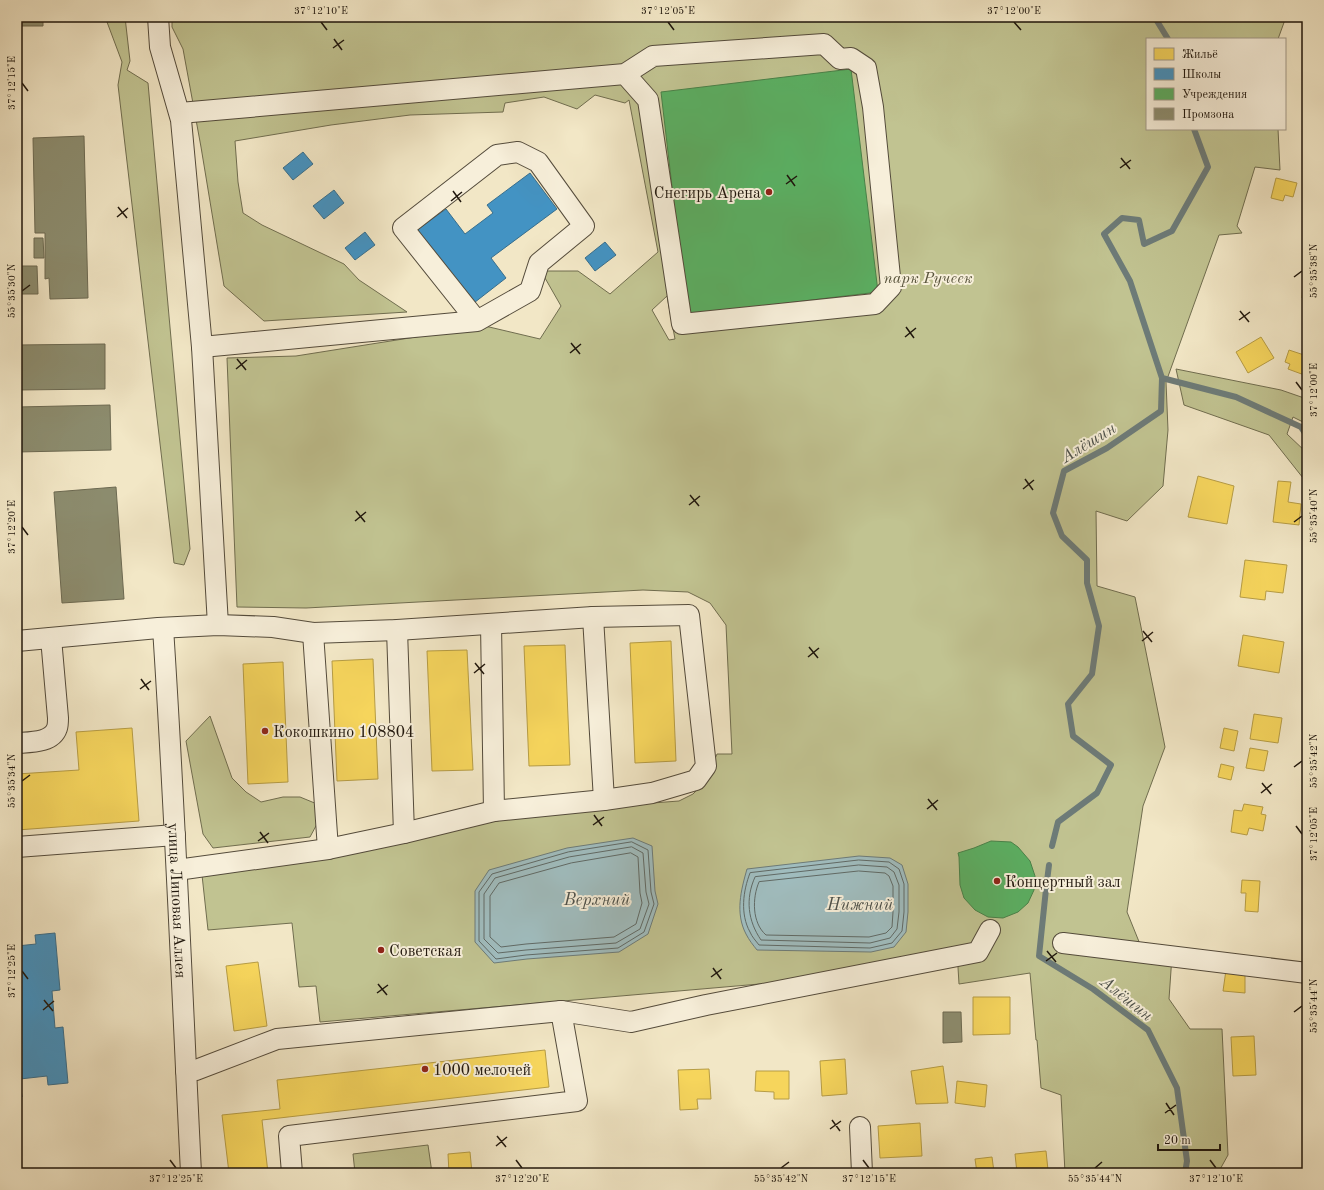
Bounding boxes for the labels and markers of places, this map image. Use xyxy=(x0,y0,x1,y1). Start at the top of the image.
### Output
place label: Снегирь Арена xyxy=(654,186,761,202)
marker: Снегирь Арена xyxy=(764,187,774,197)
place label: Кокошкино 108804 xyxy=(273,725,414,741)
marker: Кокошкино 108804 xyxy=(260,726,270,736)
place label: Концертный зал xyxy=(1005,875,1121,891)
marker: Концертный зал xyxy=(992,876,1002,886)
place label: Советская xyxy=(389,944,461,960)
marker: Советская xyxy=(376,945,386,955)
place label: 1000 мелочей xyxy=(433,1063,531,1079)
marker: 1000 мелочей xyxy=(420,1064,430,1074)

